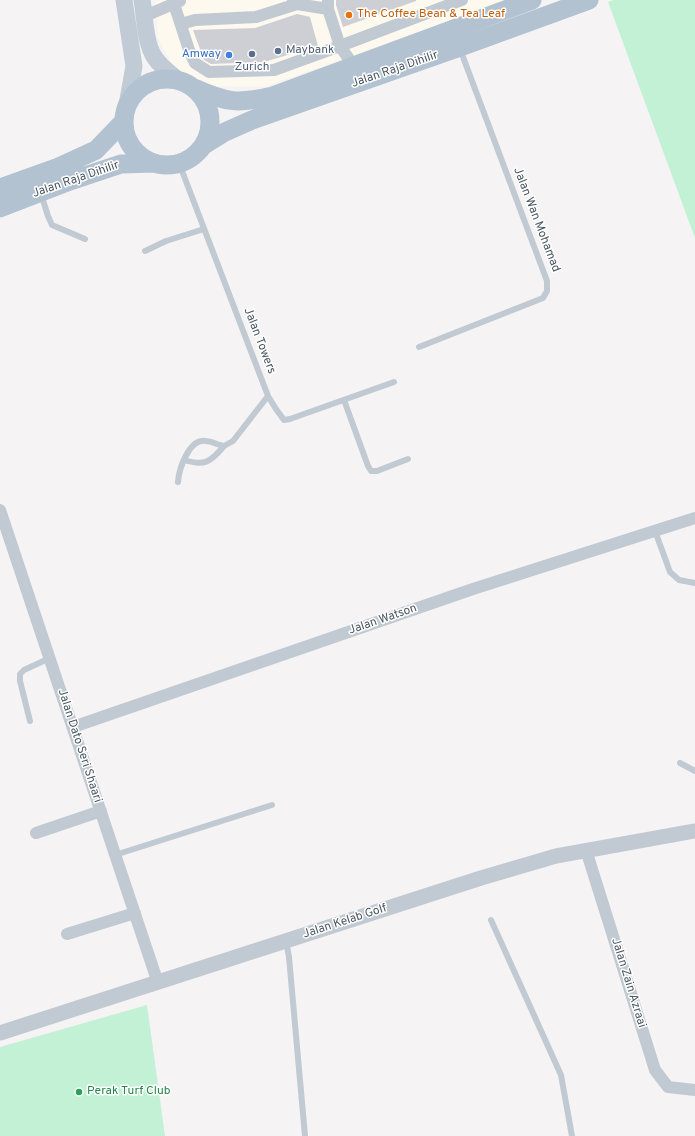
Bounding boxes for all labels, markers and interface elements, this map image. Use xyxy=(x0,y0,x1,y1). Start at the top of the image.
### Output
place label: The Coffee Bean & Tea Leaf xyxy=(357,8,505,22)
marker: The Coffee Bean & Tea Leaf xyxy=(344,10,354,20)
place label: Maybank xyxy=(286,44,334,58)
marker: Maybank xyxy=(273,46,283,56)
place label: Amway xyxy=(182,48,221,62)
street label: Jalan Raja Dihilir xyxy=(350,48,440,92)
marker: Zurich xyxy=(247,49,257,59)
marker: Amway xyxy=(224,50,234,60)
place label: Zurich xyxy=(235,61,269,75)
street label: Jalan Raja Dihilir xyxy=(31,158,121,202)
street label: Jalan Wan Mohamad xyxy=(509,166,563,274)
street label: Jalan Towers xyxy=(240,306,278,376)
street label: Jalan Watson xyxy=(347,602,419,638)
street label: Jalan Dato Seri Shaari xyxy=(54,687,104,805)
street label: Jalan Kelab Golf xyxy=(301,902,389,942)
street label: Jalan Zain Azraai xyxy=(607,936,649,1030)
place label: Perak Turf Club xyxy=(87,1085,170,1099)
marker: Perak Turf Club xyxy=(74,1087,84,1097)

